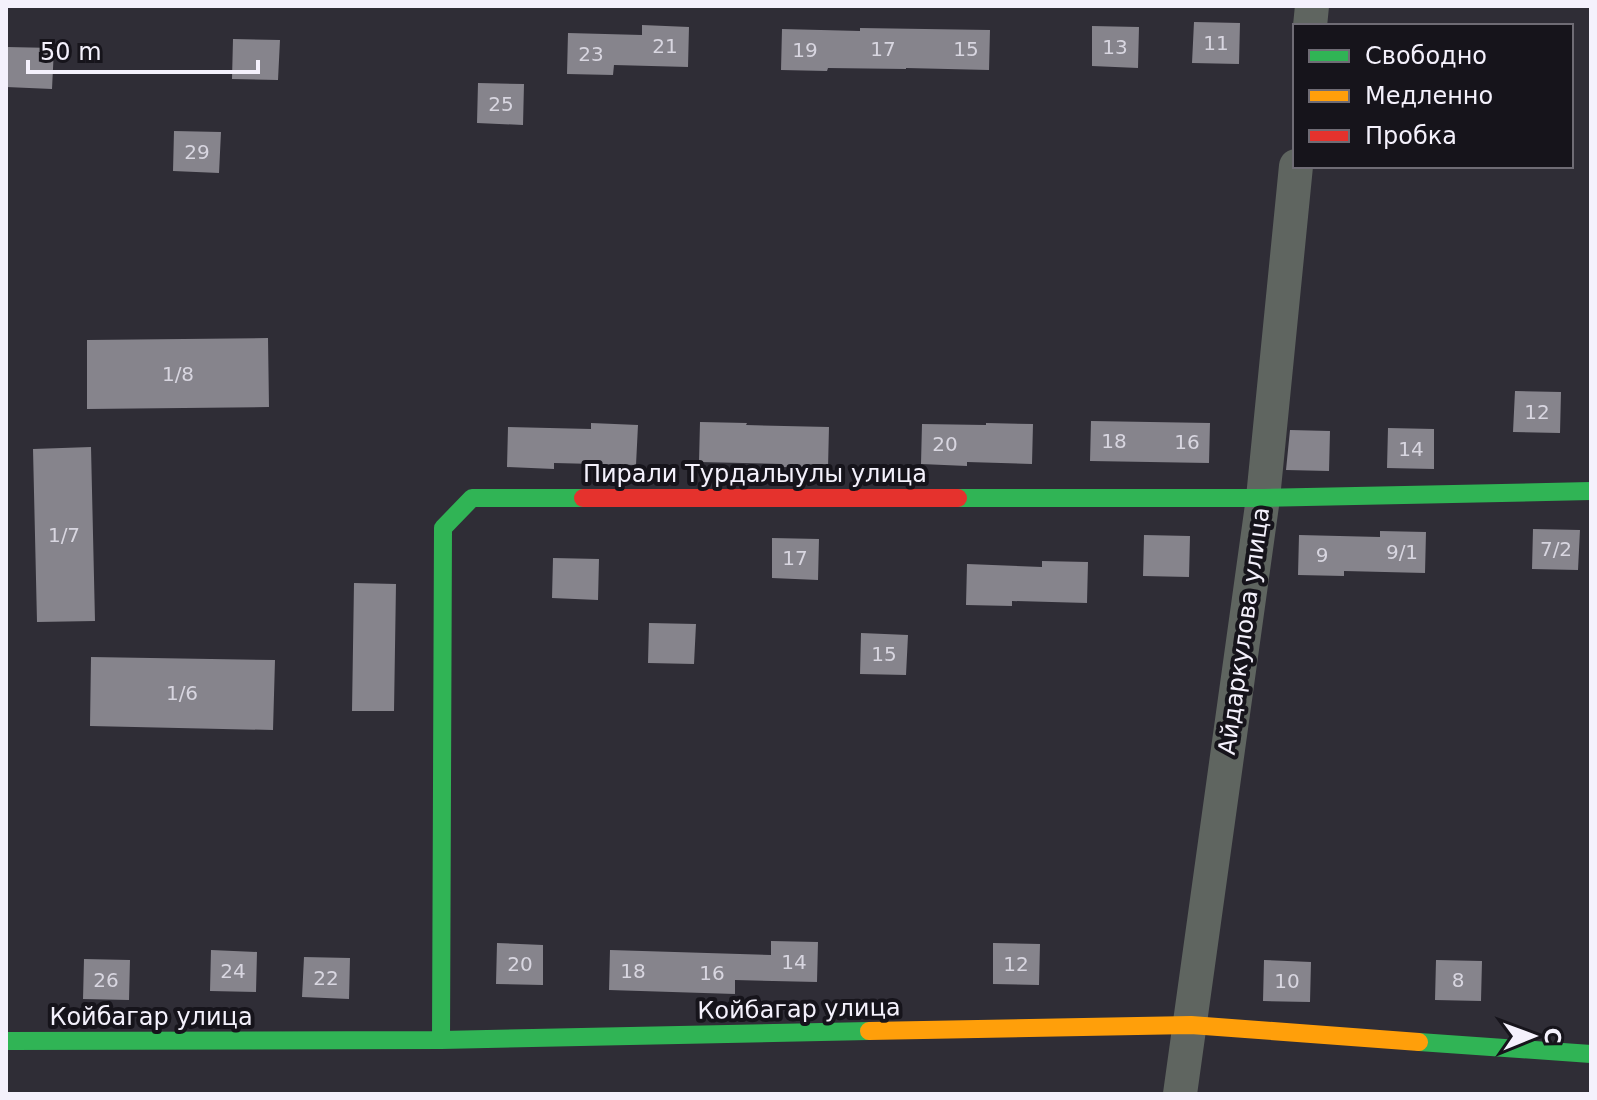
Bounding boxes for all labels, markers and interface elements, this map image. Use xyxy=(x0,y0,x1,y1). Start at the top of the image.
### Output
scale bar xyxy=(28,24,258,74)
legend xyxy=(1293,24,1573,168)
house number: 11 xyxy=(1203,31,1229,55)
house number: 21 xyxy=(652,34,678,58)
house number: 13 xyxy=(1102,35,1128,59)
house number: 17 xyxy=(870,37,896,61)
house number: 15 xyxy=(953,37,979,61)
text: 50 m xyxy=(40,38,102,66)
house number: 19 xyxy=(792,38,818,62)
house number: 23 xyxy=(578,42,604,66)
text: Свободно xyxy=(1365,42,1487,70)
text: Медленно xyxy=(1365,82,1493,110)
house number: 25 xyxy=(488,92,514,116)
text: Пробка xyxy=(1365,122,1457,150)
house number: 29 xyxy=(184,140,210,164)
house number: 1/8 xyxy=(162,362,194,386)
house number: 12 xyxy=(1524,400,1550,424)
house number: 18 xyxy=(1101,429,1127,453)
house number: 16 xyxy=(1174,430,1200,454)
house number: 20 xyxy=(932,432,958,456)
house number: 14 xyxy=(1398,437,1424,461)
street label: Пирали Турдалыулы улица xyxy=(583,460,927,488)
street label: Айдаркулова улица xyxy=(1213,505,1275,757)
house number: 1/7 xyxy=(48,523,80,547)
house number: 7/2 xyxy=(1540,537,1572,561)
house number: 9/1 xyxy=(1386,540,1418,564)
house number: 9 xyxy=(1316,543,1328,567)
house number: 17 xyxy=(782,546,808,570)
house number: 15 xyxy=(871,642,897,666)
house number: 1/6 xyxy=(166,681,198,705)
house number: 14 xyxy=(781,950,807,974)
house number: 20 xyxy=(507,952,533,976)
house number: 12 xyxy=(1003,952,1029,976)
house number: 24 xyxy=(220,959,246,983)
house number: 18 xyxy=(620,959,646,983)
house number: 16 xyxy=(699,961,725,985)
house number: 22 xyxy=(313,966,339,990)
house number: 26 xyxy=(93,968,119,992)
house number: 8 xyxy=(1452,968,1464,992)
house number: 10 xyxy=(1274,969,1300,993)
street label: Койбагар улица xyxy=(697,993,901,1025)
north arrow xyxy=(1493,996,1573,1076)
street label: Койбагар улица xyxy=(49,1003,253,1031)
text: С xyxy=(1540,1027,1565,1044)

